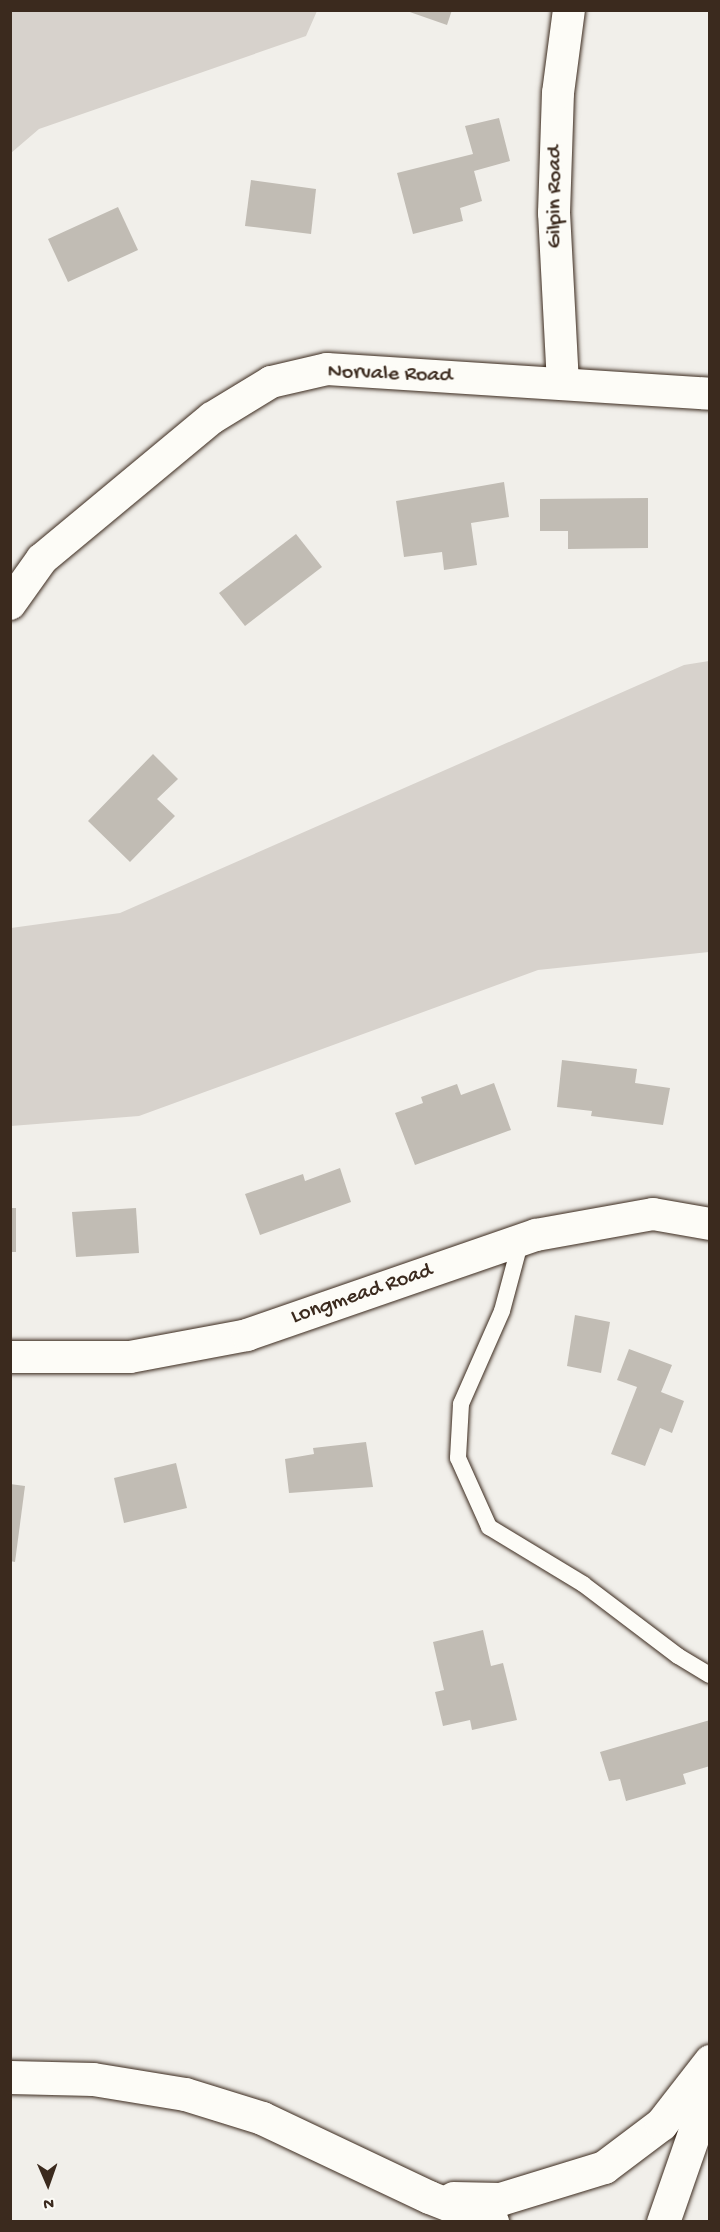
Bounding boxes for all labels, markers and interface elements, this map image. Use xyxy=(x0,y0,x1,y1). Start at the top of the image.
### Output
street label: Gilpin Road xyxy=(543,146,569,248)
street label: Norvale Road xyxy=(327,360,453,390)
street label: Longmead Road xyxy=(288,1258,436,1332)
north arrow xyxy=(18,2154,78,2214)
text: N xyxy=(43,2193,54,2212)

